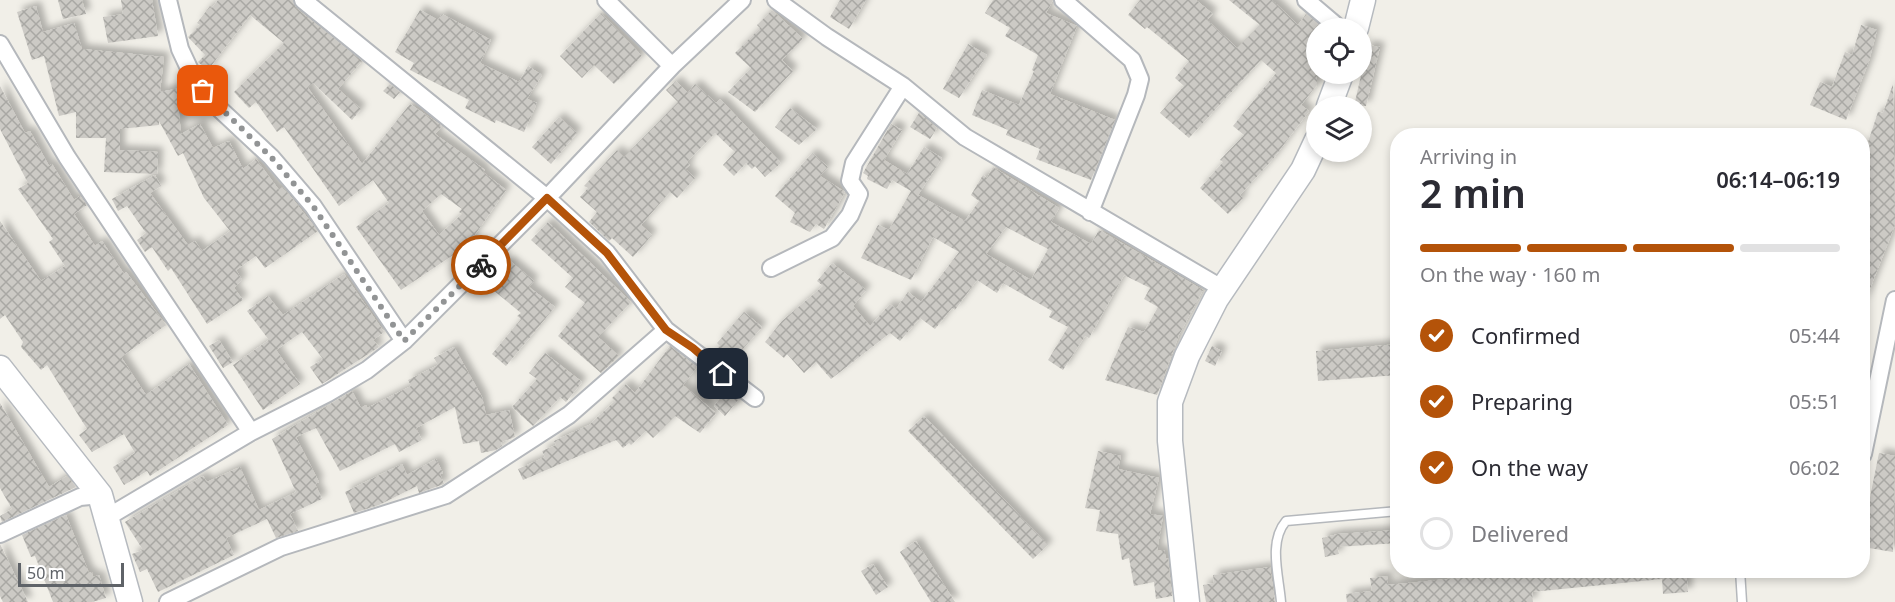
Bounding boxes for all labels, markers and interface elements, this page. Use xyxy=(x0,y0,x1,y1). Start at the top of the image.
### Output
map controls xyxy=(1306,18,1372,162)
button: locate xyxy=(1306,18,1372,84)
pin xyxy=(177,65,228,116)
icon: bag xyxy=(186,74,219,107)
button: layers xyxy=(1306,96,1372,162)
text: Arriving in xyxy=(1420,143,1517,170)
text: 06:14–06:19 xyxy=(1716,164,1840,194)
text: 2 min xyxy=(1420,166,1526,219)
courier xyxy=(451,235,511,295)
icon: bike xyxy=(465,249,498,282)
text: On the way · 160 m xyxy=(1420,261,1600,288)
icon: check xyxy=(1420,319,1453,352)
text: Confirmed xyxy=(1471,320,1581,350)
text: 05:44 xyxy=(1789,322,1840,349)
pin xyxy=(697,348,748,399)
icon: home xyxy=(706,357,739,390)
icon: check xyxy=(1420,385,1453,418)
text: Preparing xyxy=(1471,386,1573,416)
text: 05:51 xyxy=(1789,388,1840,415)
icon: check xyxy=(1420,451,1453,484)
text: On the way xyxy=(1471,452,1588,482)
text: 06:02 xyxy=(1789,454,1840,481)
text: Delivered xyxy=(1471,518,1569,548)
scale bar xyxy=(18,560,124,588)
text: 50 m xyxy=(27,562,64,584)

